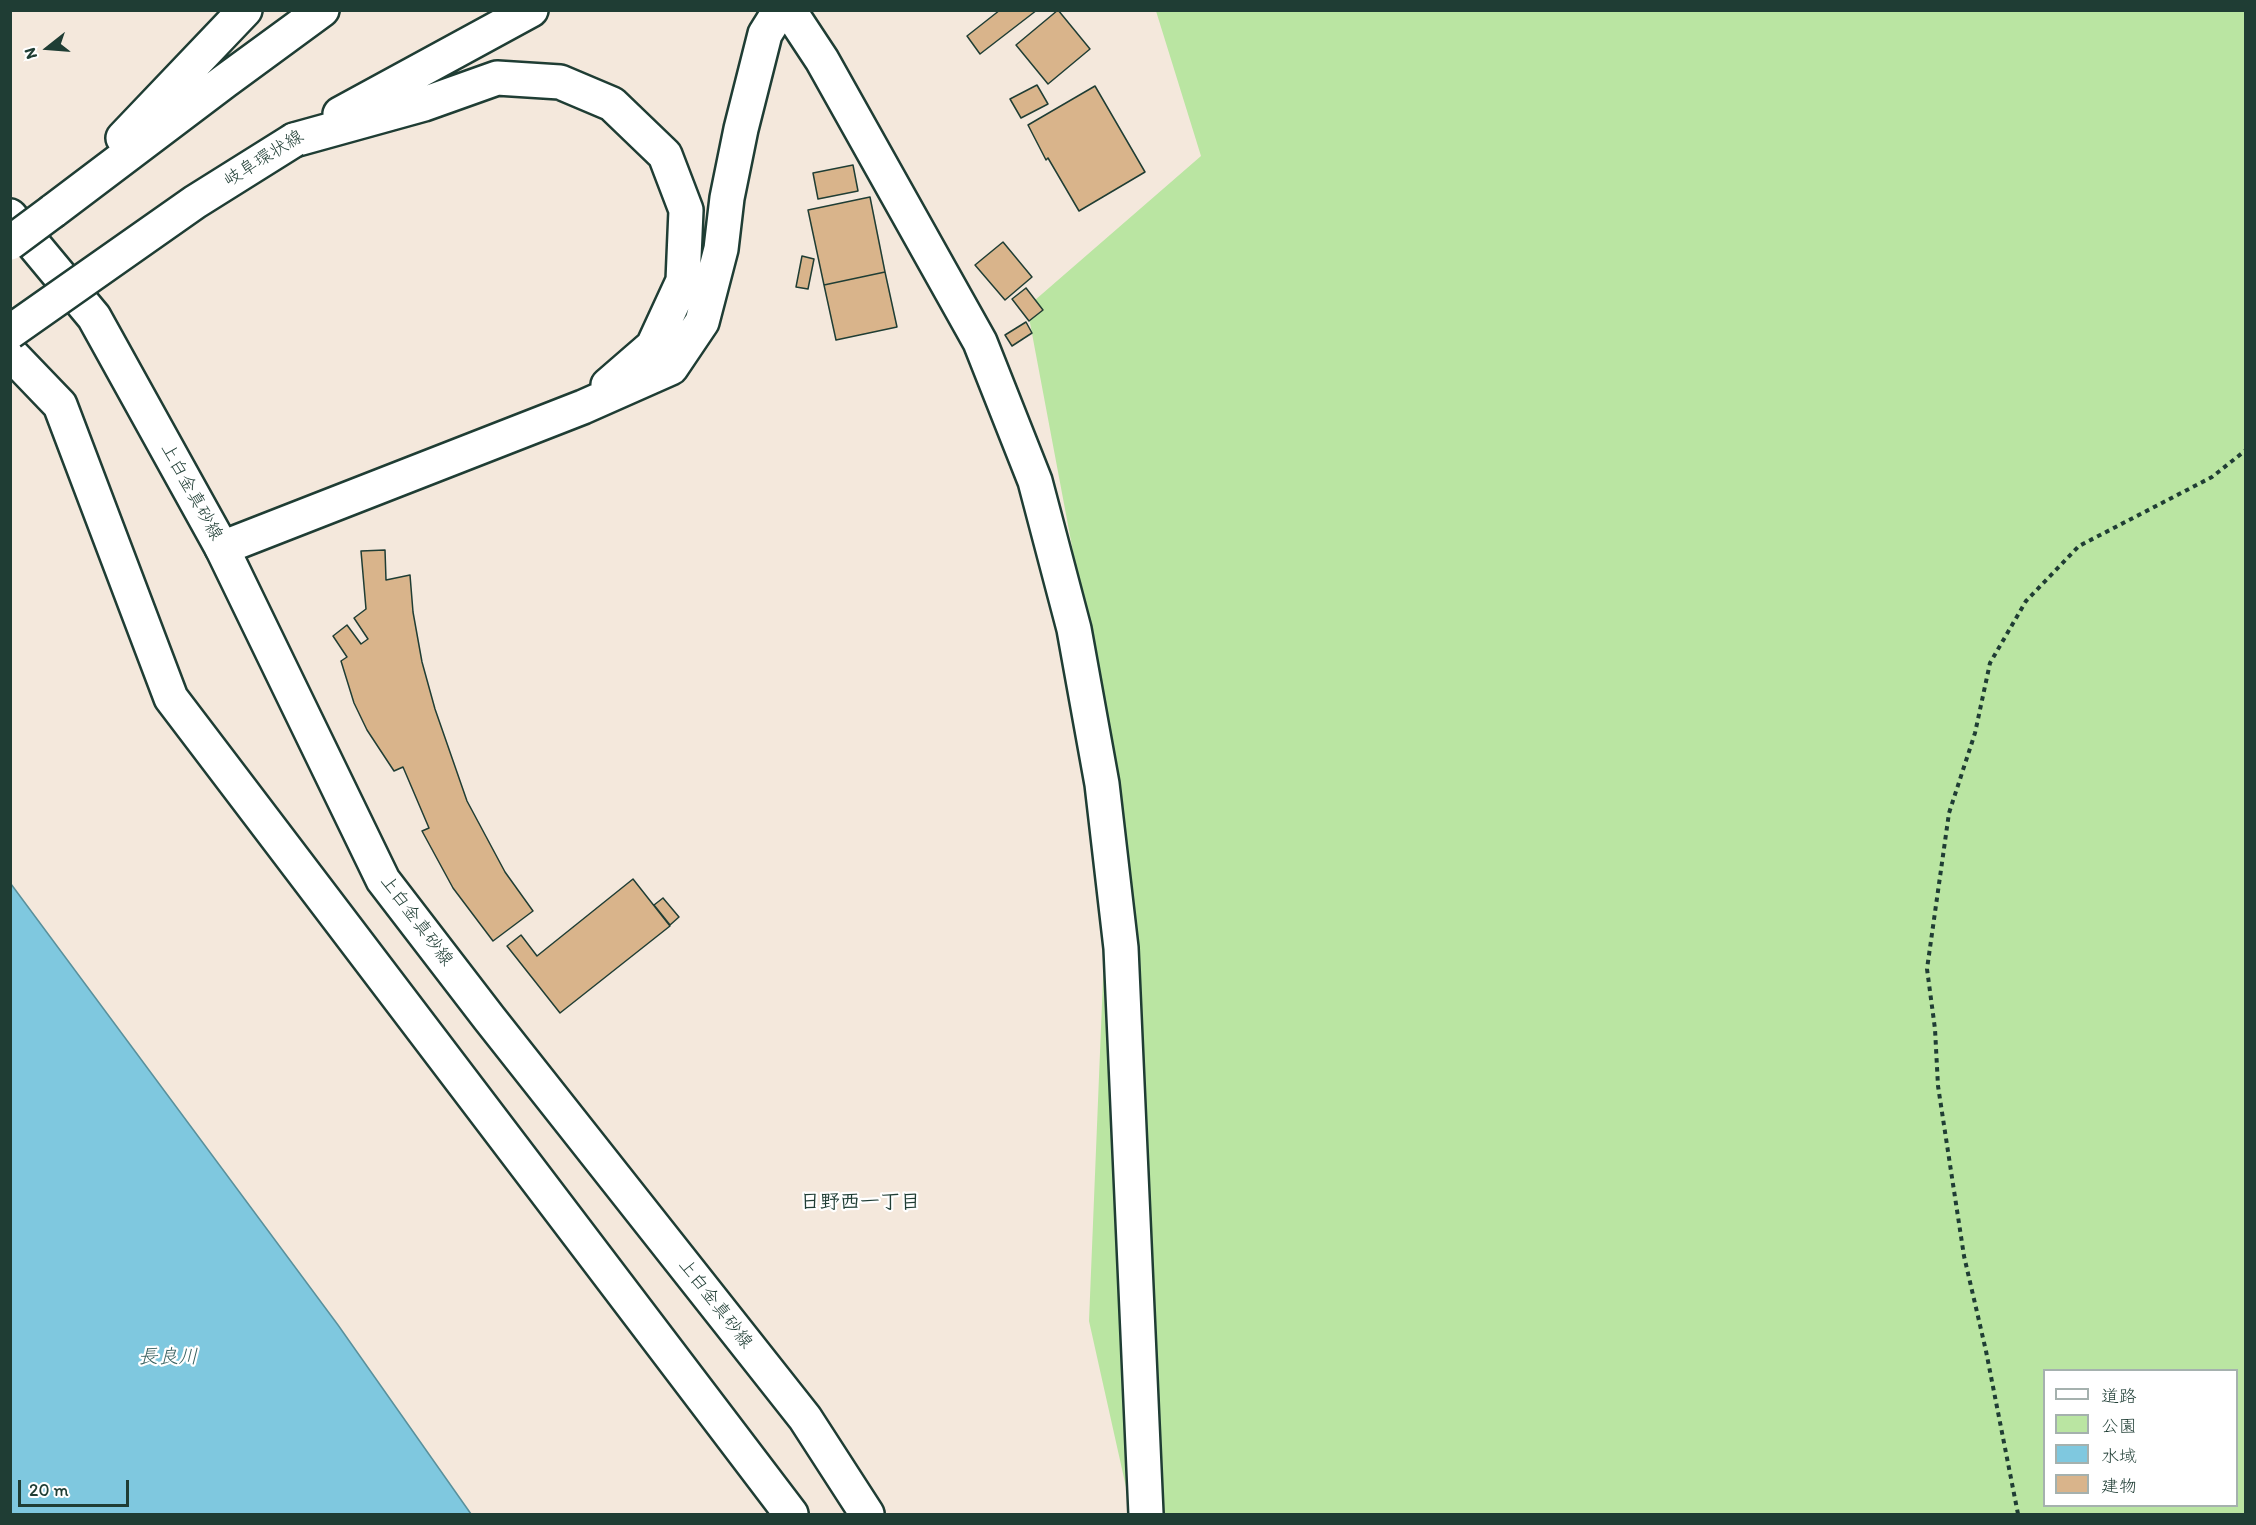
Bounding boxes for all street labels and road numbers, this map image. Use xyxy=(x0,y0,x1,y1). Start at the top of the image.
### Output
street label: 岐阜環状線 xyxy=(220,126,308,192)
street label: 上白金真砂線 xyxy=(155,440,227,544)
street label: 上白金真砂線 xyxy=(375,871,457,971)
street label: 上白金真砂線 xyxy=(673,1255,757,1353)

